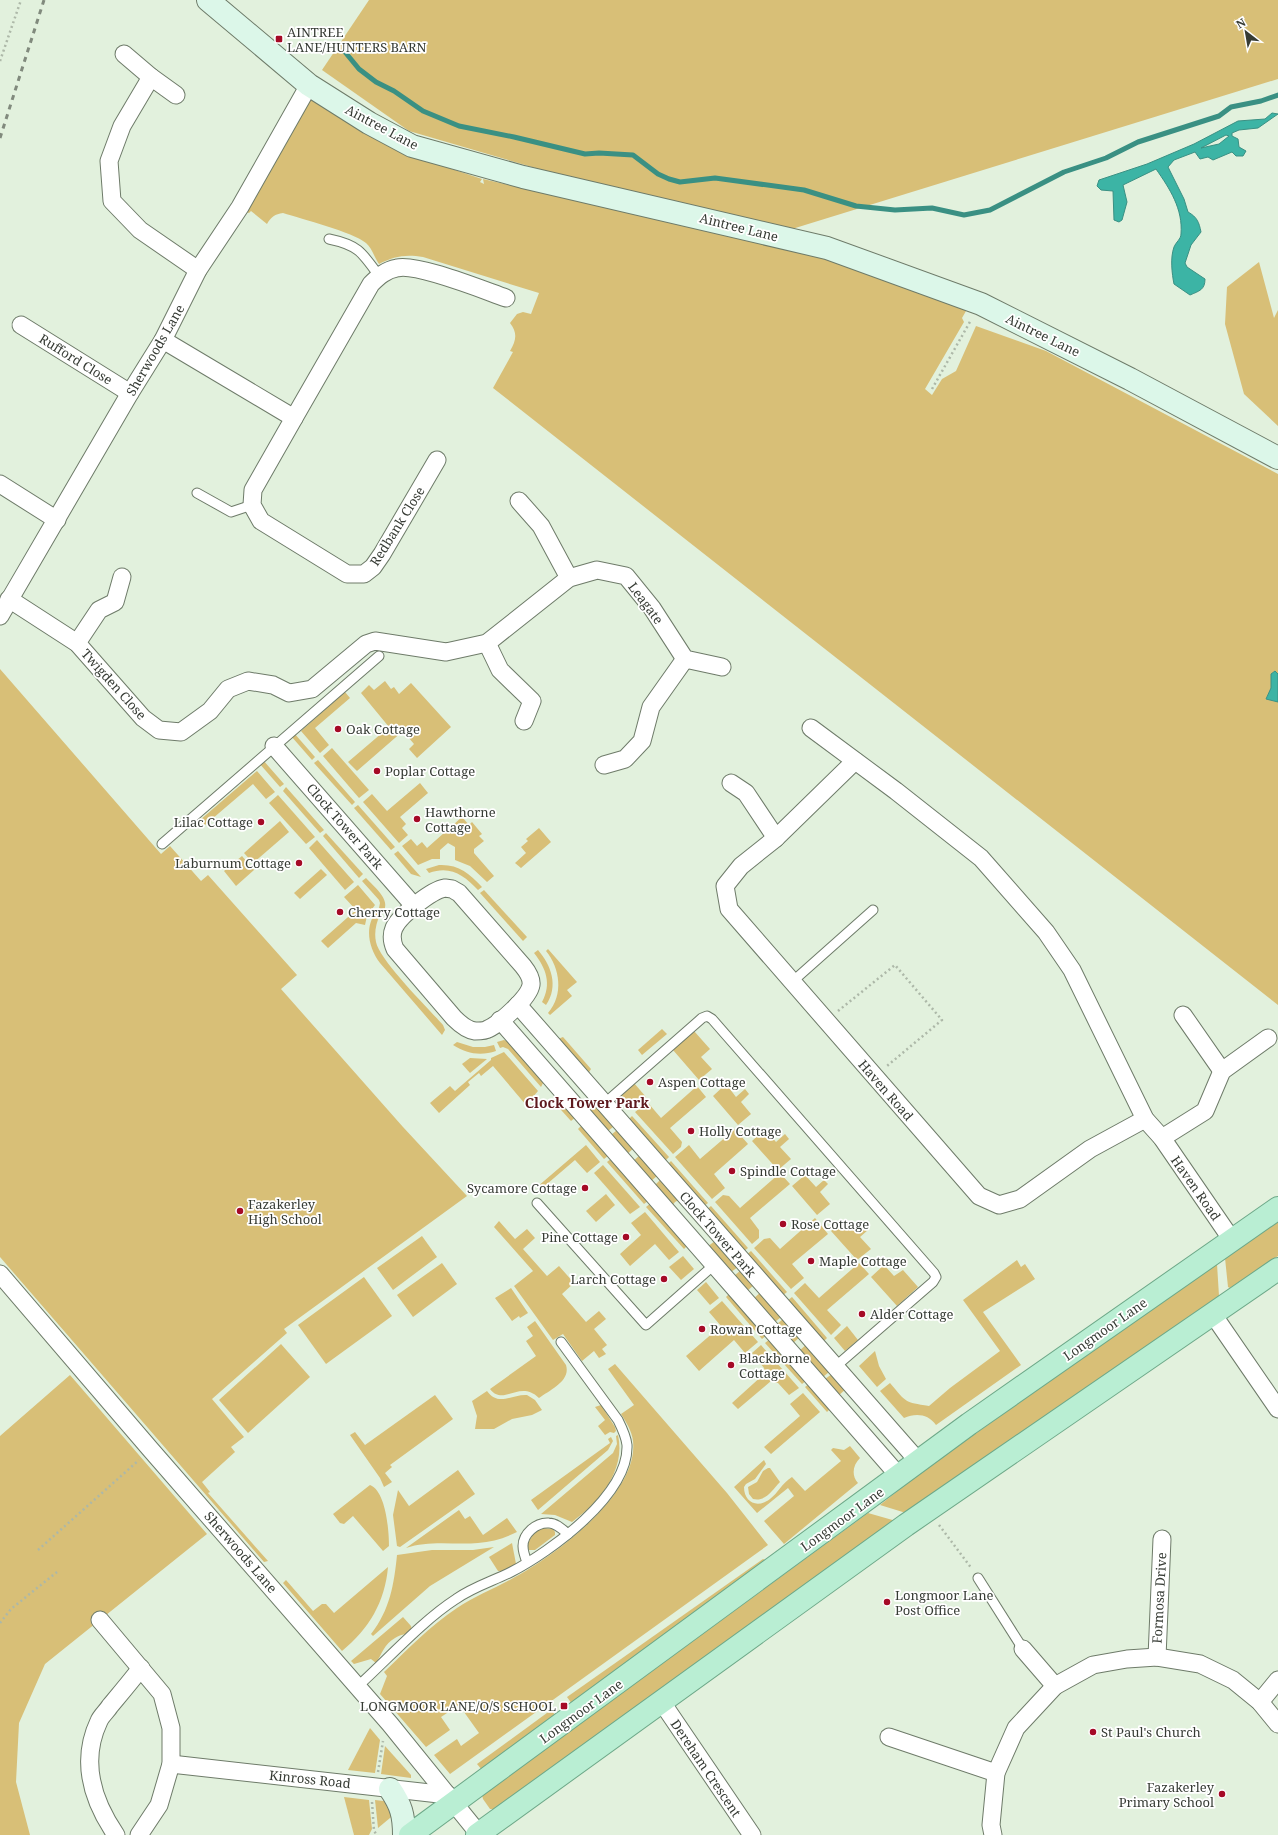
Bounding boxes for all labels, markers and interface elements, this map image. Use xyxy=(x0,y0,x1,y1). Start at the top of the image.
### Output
north arrow xyxy=(1226,12,1266,52)
text: N xyxy=(1233,14,1248,32)
place label: AINTREE LANE/HUNTERS BARN xyxy=(287,23,427,56)
marker: AINTREE LANE/HUNTERS BARN xyxy=(274,34,284,44)
street label: Aintree Lane xyxy=(342,100,422,154)
street label: Aintree Lane xyxy=(698,209,780,245)
street label: Sherwoods Lane xyxy=(122,301,188,399)
street label: Aintree Lane xyxy=(1003,309,1083,361)
street label: Rufford Close xyxy=(36,329,116,389)
street label: Redbank Close xyxy=(365,483,429,569)
street label: Leagate xyxy=(624,578,668,628)
street label: Twigden Close xyxy=(77,645,151,723)
place label: Oak Cottage xyxy=(346,720,420,738)
marker: Oak Cottage xyxy=(333,724,343,734)
place label: Poplar Cottage xyxy=(385,762,475,780)
marker: Poplar Cottage xyxy=(372,766,382,776)
street label: Clock Tower Park xyxy=(303,779,388,873)
place label: Hawthorne Cottage xyxy=(425,803,496,836)
place label: Lilac Cottage xyxy=(174,813,253,831)
marker: Hawthorne Cottage xyxy=(412,814,422,824)
marker: Lilac Cottage xyxy=(256,817,266,827)
place label: Laburnum Cottage xyxy=(175,854,291,872)
marker: Laburnum Cottage xyxy=(294,858,304,868)
place label: Cherry Cottage xyxy=(348,903,440,921)
marker: Cherry Cottage xyxy=(335,907,345,917)
street label: Haven Road xyxy=(855,1056,917,1124)
place label: Aspen Cottage xyxy=(658,1073,746,1091)
marker: Aspen Cottage xyxy=(645,1077,655,1087)
district label: Clock Tower Park xyxy=(525,1093,649,1112)
place label: Holly Cottage xyxy=(699,1122,782,1140)
marker: Holly Cottage xyxy=(686,1126,696,1136)
street label: Haven Road xyxy=(1167,1152,1225,1224)
place label: Spindle Cottage xyxy=(740,1162,836,1180)
marker: Spindle Cottage xyxy=(727,1166,737,1176)
place label: Sycamore Cottage xyxy=(467,1179,577,1197)
marker: Sycamore Cottage xyxy=(580,1183,590,1193)
street label: Clock Tower Park xyxy=(676,1187,761,1281)
place label: Fazakerley High School xyxy=(248,1195,322,1228)
marker: Fazakerley High School xyxy=(235,1206,245,1216)
place label: Rose Cottage xyxy=(791,1215,869,1233)
marker: Rose Cottage xyxy=(778,1219,788,1229)
place label: Pine Cottage xyxy=(541,1228,618,1246)
marker: Pine Cottage xyxy=(621,1232,631,1242)
place label: Maple Cottage xyxy=(819,1252,907,1270)
marker: Maple Cottage xyxy=(806,1256,816,1266)
place label: Larch Cottage xyxy=(571,1270,656,1288)
marker: Larch Cottage xyxy=(659,1274,669,1284)
street label: Longmoor Lane xyxy=(1059,1293,1151,1365)
place label: Alder Cottage xyxy=(870,1305,954,1323)
marker: Alder Cottage xyxy=(857,1309,867,1319)
place label: Rowan Cottage xyxy=(710,1320,802,1338)
marker: Rowan Cottage xyxy=(697,1324,707,1334)
place label: Blackborne Cottage xyxy=(739,1349,810,1382)
marker: Blackborne Cottage xyxy=(726,1360,736,1370)
street label: Longmoor Lane xyxy=(797,1483,887,1555)
street label: Sherwoods Lane xyxy=(201,1507,281,1597)
street label: Formosa Drive xyxy=(1148,1552,1170,1644)
place label: Longmoor Lane Post Office xyxy=(895,1586,994,1619)
marker: Longmoor Lane Post Office xyxy=(882,1597,892,1607)
street label: Longmoor Lane xyxy=(536,1675,626,1747)
place label: LONGMOOR LANE/O/S SCHOOL xyxy=(360,1697,556,1715)
marker: LONGMOOR LANE/O/S SCHOOL xyxy=(559,1701,569,1711)
street label: Dereham Crescent xyxy=(667,1716,746,1821)
place label: St Paul's Church xyxy=(1101,1723,1201,1741)
marker: St Paul's Church xyxy=(1088,1727,1098,1737)
street label: Kinross Road xyxy=(268,1766,352,1792)
place label: Fazakerley Primary School xyxy=(1119,1778,1215,1811)
marker: Fazakerley Primary School xyxy=(1217,1789,1227,1799)

